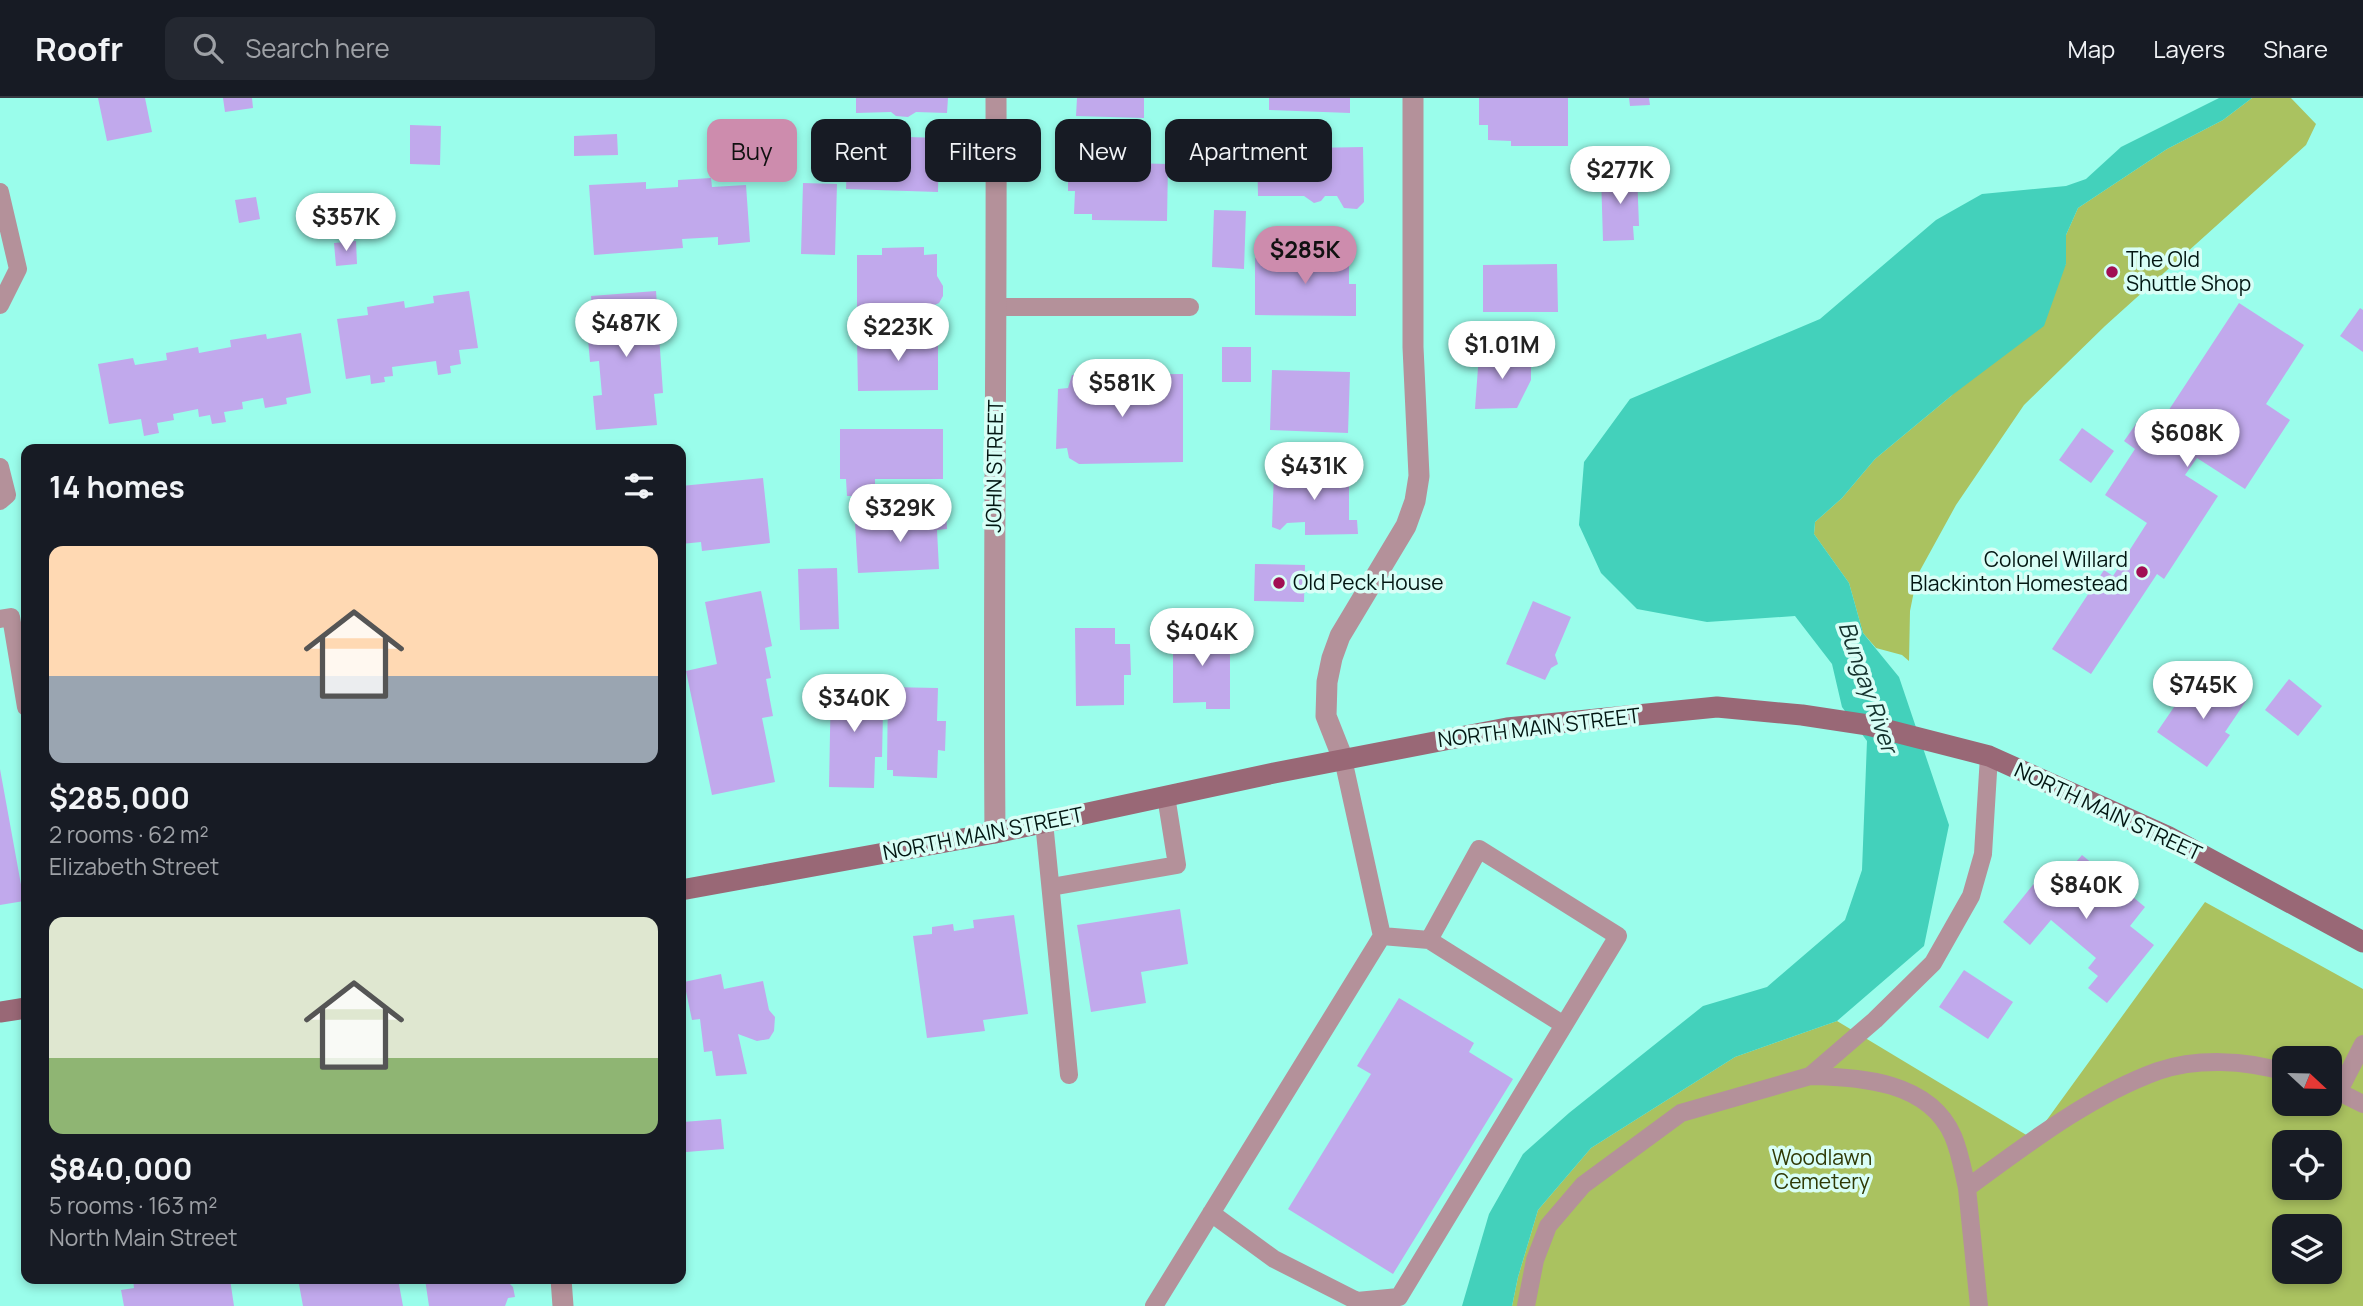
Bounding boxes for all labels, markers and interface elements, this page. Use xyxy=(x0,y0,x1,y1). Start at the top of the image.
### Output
search box xyxy=(165,17,655,80)
text: Roofr xyxy=(35,26,123,71)
icon: search xyxy=(189,29,227,67)
text: Search here xyxy=(245,30,390,66)
text: Map xyxy=(2068,32,2115,65)
text: Layers xyxy=(2153,32,2225,65)
text: Share xyxy=(2263,32,2328,65)
chip: Buy xyxy=(707,119,797,182)
chip: Rent xyxy=(811,119,911,182)
chip: Filters xyxy=(925,119,1041,182)
chip: New xyxy=(1055,119,1151,182)
chip: Apartment xyxy=(1165,119,1332,182)
pin: $277K xyxy=(1571,146,1669,206)
text: $277K xyxy=(1586,153,1654,185)
pin: $357K xyxy=(297,194,395,253)
text: $357K xyxy=(312,200,380,232)
pin: $285K xyxy=(1256,226,1354,286)
text: $285K xyxy=(1270,233,1340,265)
place label: The Old Shuttle Shop xyxy=(2126,245,2251,297)
marker: The Old Shuttle Shop xyxy=(2104,264,2120,280)
pin: $487K xyxy=(577,300,675,359)
pin: $223K xyxy=(849,303,947,363)
text: $487K xyxy=(591,306,661,338)
text: $223K xyxy=(863,310,933,342)
pin: $1.01M xyxy=(1445,322,1559,381)
text: $1.01M xyxy=(1464,328,1540,360)
pin: $581K xyxy=(1073,360,1171,419)
text: $581K xyxy=(1089,366,1155,398)
street label: JOHN STREET xyxy=(979,399,1009,533)
pin: $608K xyxy=(2138,410,2236,469)
text: $608K xyxy=(2151,416,2223,448)
pin: $431K xyxy=(1265,442,1363,502)
text: $431K xyxy=(1281,449,1347,481)
text: 14 homes xyxy=(49,466,185,507)
icon: filters xyxy=(620,467,658,505)
pin: $329K xyxy=(851,484,949,544)
text: $329K xyxy=(865,491,935,523)
place label: Colonel Willard Blackinton Homestead xyxy=(1910,545,2128,597)
marker: Colonel Willard Blackinton Homestead xyxy=(2134,564,2150,580)
place label: Old Peck House xyxy=(1293,568,1443,596)
marker: Old Peck House xyxy=(1271,575,1287,591)
icon: home xyxy=(291,591,417,717)
pin: $404K xyxy=(1153,608,1251,668)
text: $404K xyxy=(1166,615,1238,647)
water label: Bungay River xyxy=(1832,617,1907,759)
pin: $745K xyxy=(2154,662,2252,721)
text: $745K xyxy=(2169,668,2237,700)
pin: $340K xyxy=(805,674,903,734)
text: $340K xyxy=(818,681,890,713)
street label: NORTH MAIN STREET xyxy=(1436,701,1642,753)
street label: NORTH MAIN STREET xyxy=(2010,755,2207,867)
text: $285,000 xyxy=(49,777,190,818)
street label: NORTH MAIN STREET xyxy=(880,800,1086,866)
text: 2 rooms · 62 m² xyxy=(49,818,209,850)
text: Elizabeth Street xyxy=(49,850,219,882)
pin: $840K xyxy=(2037,862,2135,921)
text: $840K xyxy=(2050,868,2122,900)
icon: home xyxy=(291,962,417,1088)
north arrow xyxy=(2272,1046,2342,1116)
map controls xyxy=(2272,1046,2342,1284)
button: locate xyxy=(2272,1130,2342,1200)
park label: Woodlawn Cemetery xyxy=(1772,1143,1872,1195)
text: $840,000 xyxy=(49,1148,193,1189)
text: 5 rooms · 163 m² xyxy=(49,1189,217,1221)
button: layers xyxy=(2272,1214,2342,1284)
text: North Main Street xyxy=(49,1221,237,1253)

